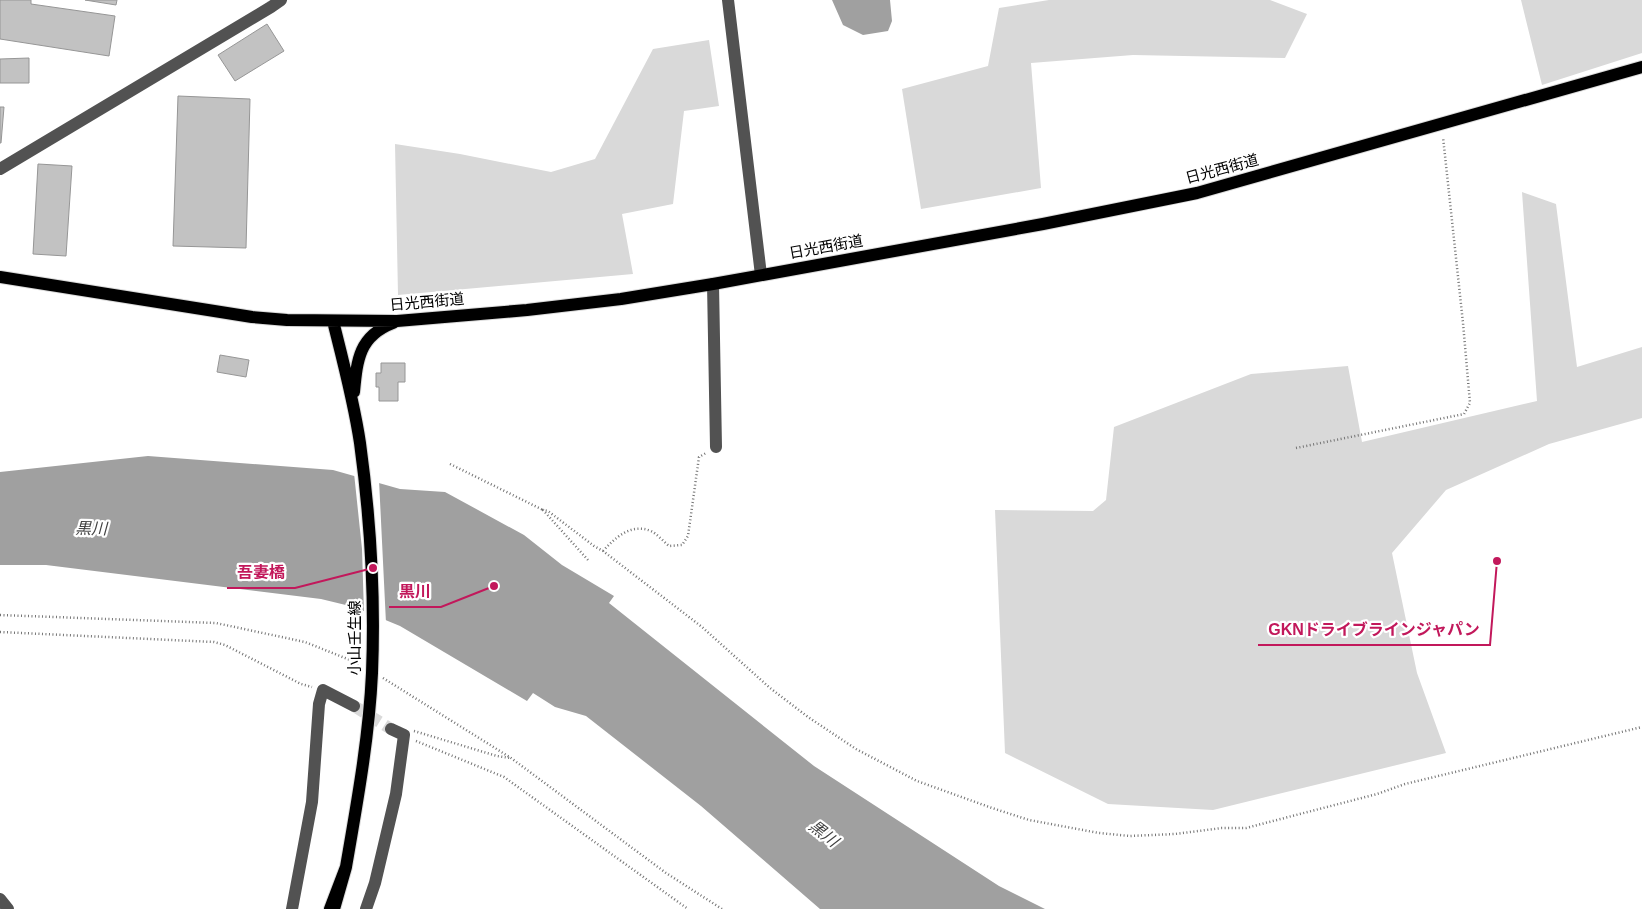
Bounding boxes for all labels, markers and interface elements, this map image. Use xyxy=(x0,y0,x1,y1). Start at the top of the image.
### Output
street label: 日光西街道 xyxy=(1183,151,1260,186)
street label: 日光西街道 xyxy=(787,232,864,261)
street label: 日光西街道 xyxy=(389,290,465,313)
water label: 黒川 xyxy=(75,520,109,537)
callout: 吾妻橋 xyxy=(227,557,295,588)
text: 吾妻橋 xyxy=(237,564,285,581)
callout: 黒川 xyxy=(389,576,441,607)
text: 黒川 xyxy=(399,583,431,600)
street label: 小山壬生線 xyxy=(346,600,363,676)
callout: GKNドライブラインジャパン xyxy=(1258,614,1490,645)
text: GKNドライブラインジャパン xyxy=(1268,621,1480,638)
water label: 黒川 xyxy=(806,817,843,851)

